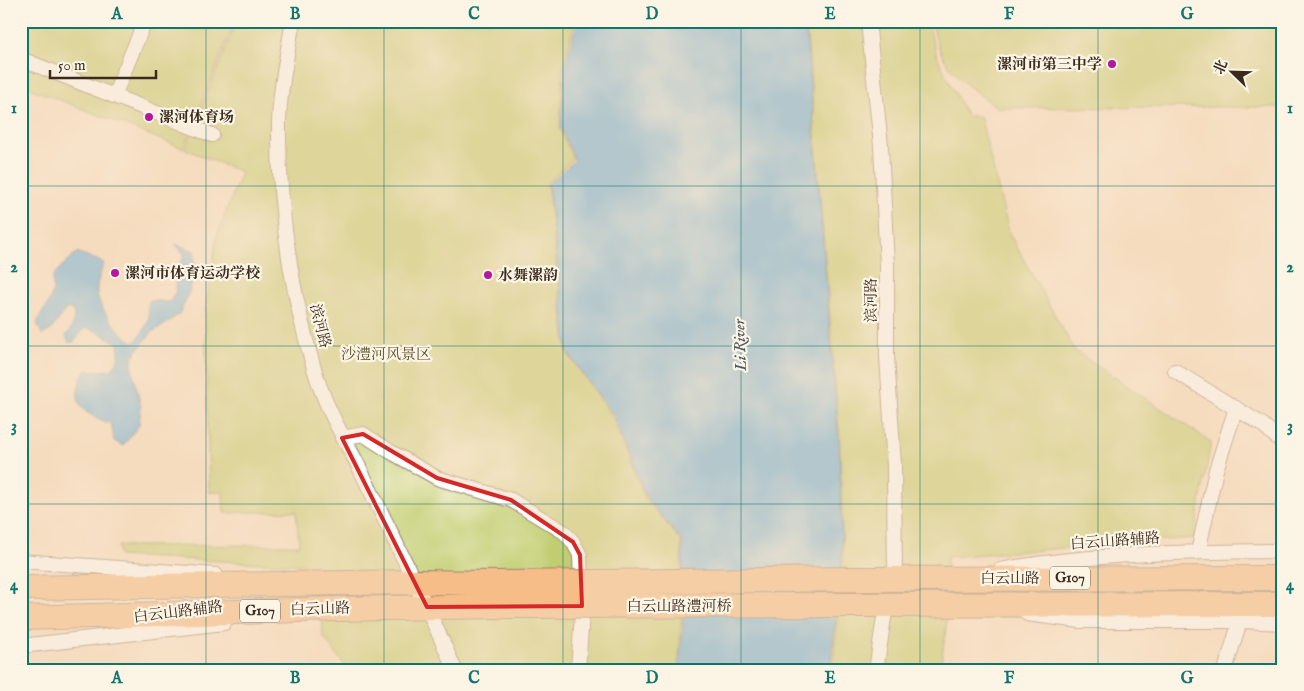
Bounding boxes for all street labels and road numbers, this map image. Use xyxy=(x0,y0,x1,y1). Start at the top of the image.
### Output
street label: 滨河路 xyxy=(862,277,881,323)
street label: 滨河路 xyxy=(305,302,335,350)
street label: 白云山路辅路 xyxy=(1069,528,1161,554)
road number: G107 xyxy=(1050,566,1090,590)
street label: 白云山路 xyxy=(980,569,1040,588)
street label: 白云山路辅路 xyxy=(132,597,224,627)
street label: 白云山路澧河桥 xyxy=(626,597,732,616)
street label: 白云山路 xyxy=(290,598,350,620)
road number: G107 xyxy=(240,600,280,622)

